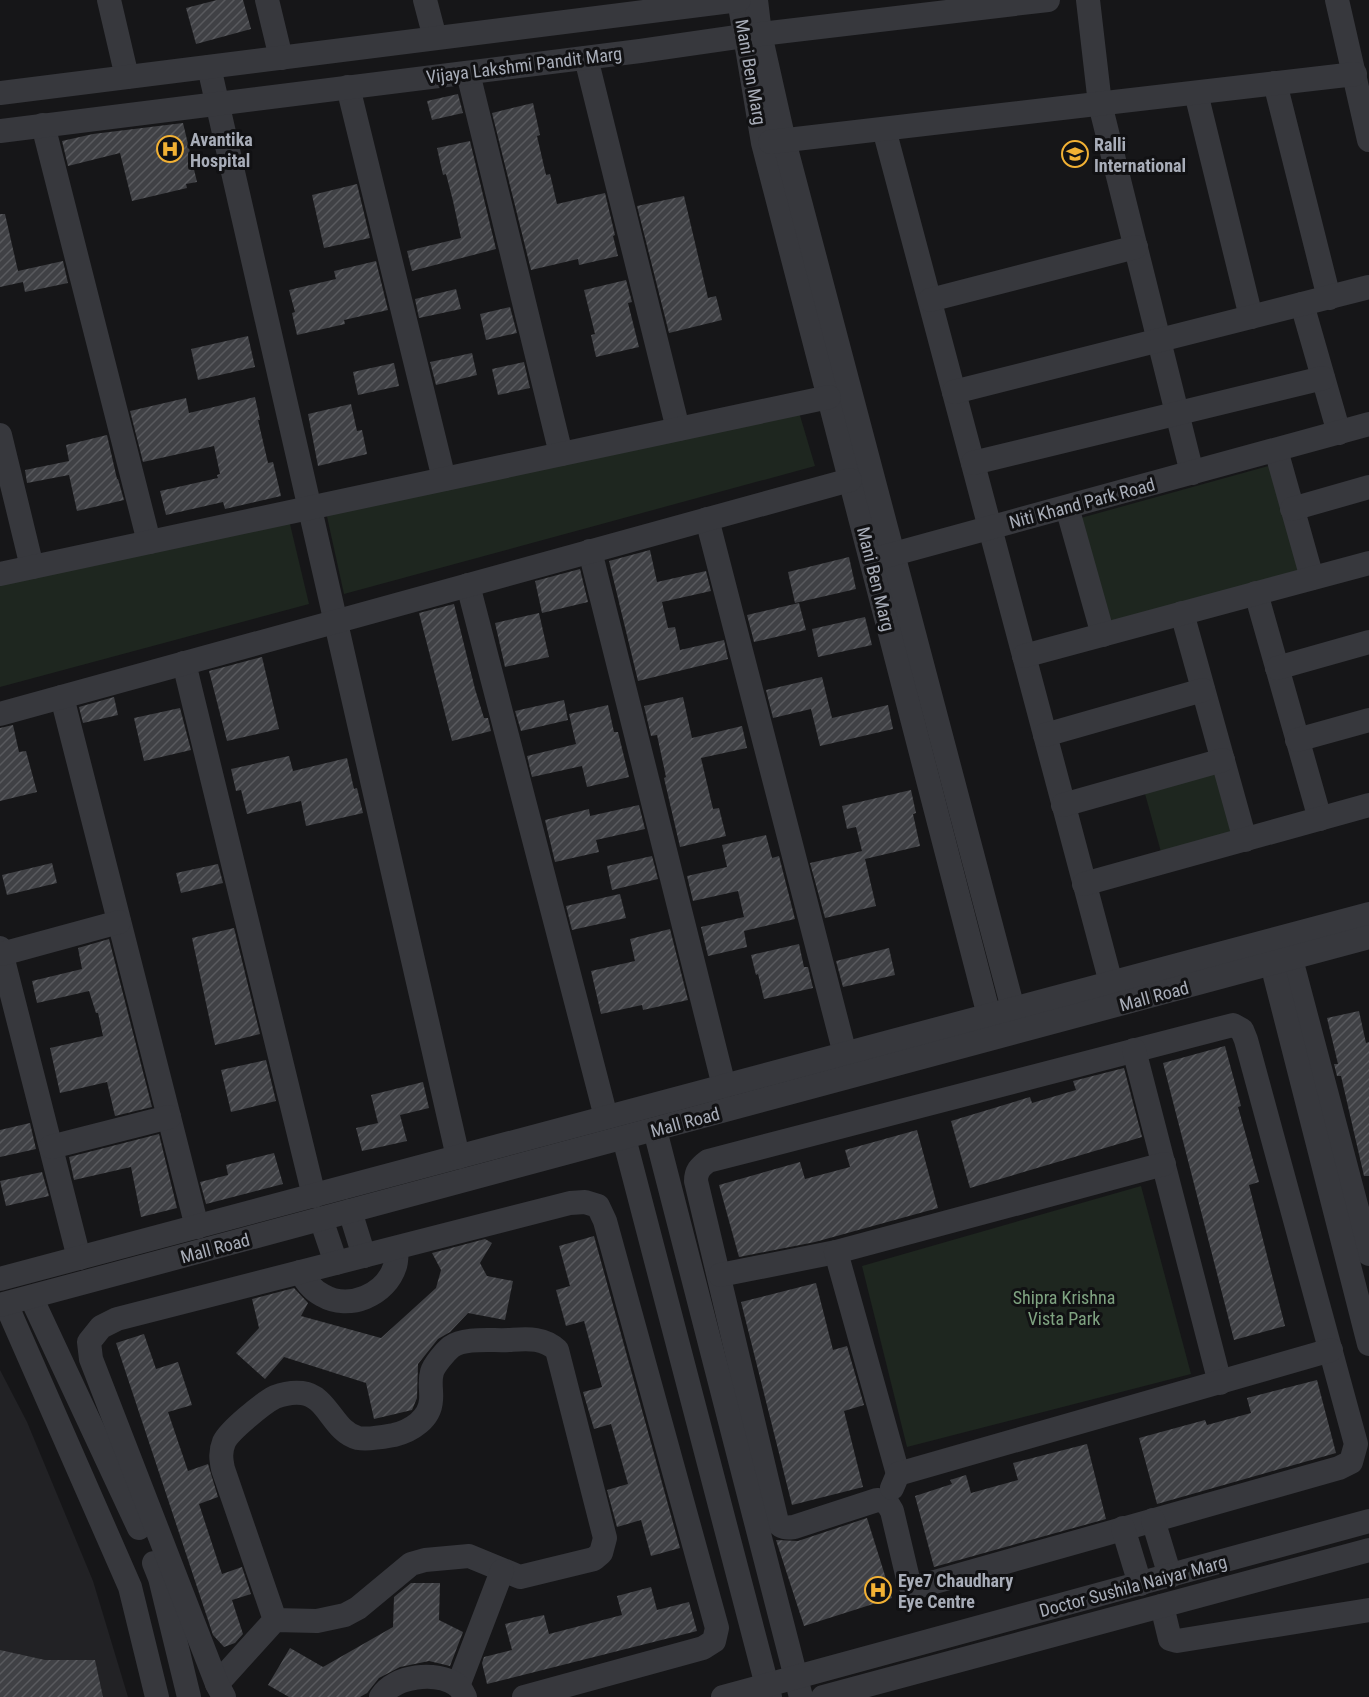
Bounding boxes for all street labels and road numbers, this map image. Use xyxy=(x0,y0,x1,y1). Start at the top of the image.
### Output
street label: Mani Ben Marg xyxy=(731,18,771,126)
street label: Vijaya Lakshmi Pandit Marg xyxy=(425,43,623,87)
street label: Niti Khand Park Road xyxy=(1007,473,1157,533)
street label: Mani Ben Marg xyxy=(853,525,899,633)
street label: Mall Road xyxy=(1117,977,1191,1015)
street label: Mall Road xyxy=(648,1103,722,1141)
street label: Mall Road xyxy=(178,1229,252,1267)
street label: Doctor Sushila Naiyar Marg xyxy=(1037,1551,1229,1621)

